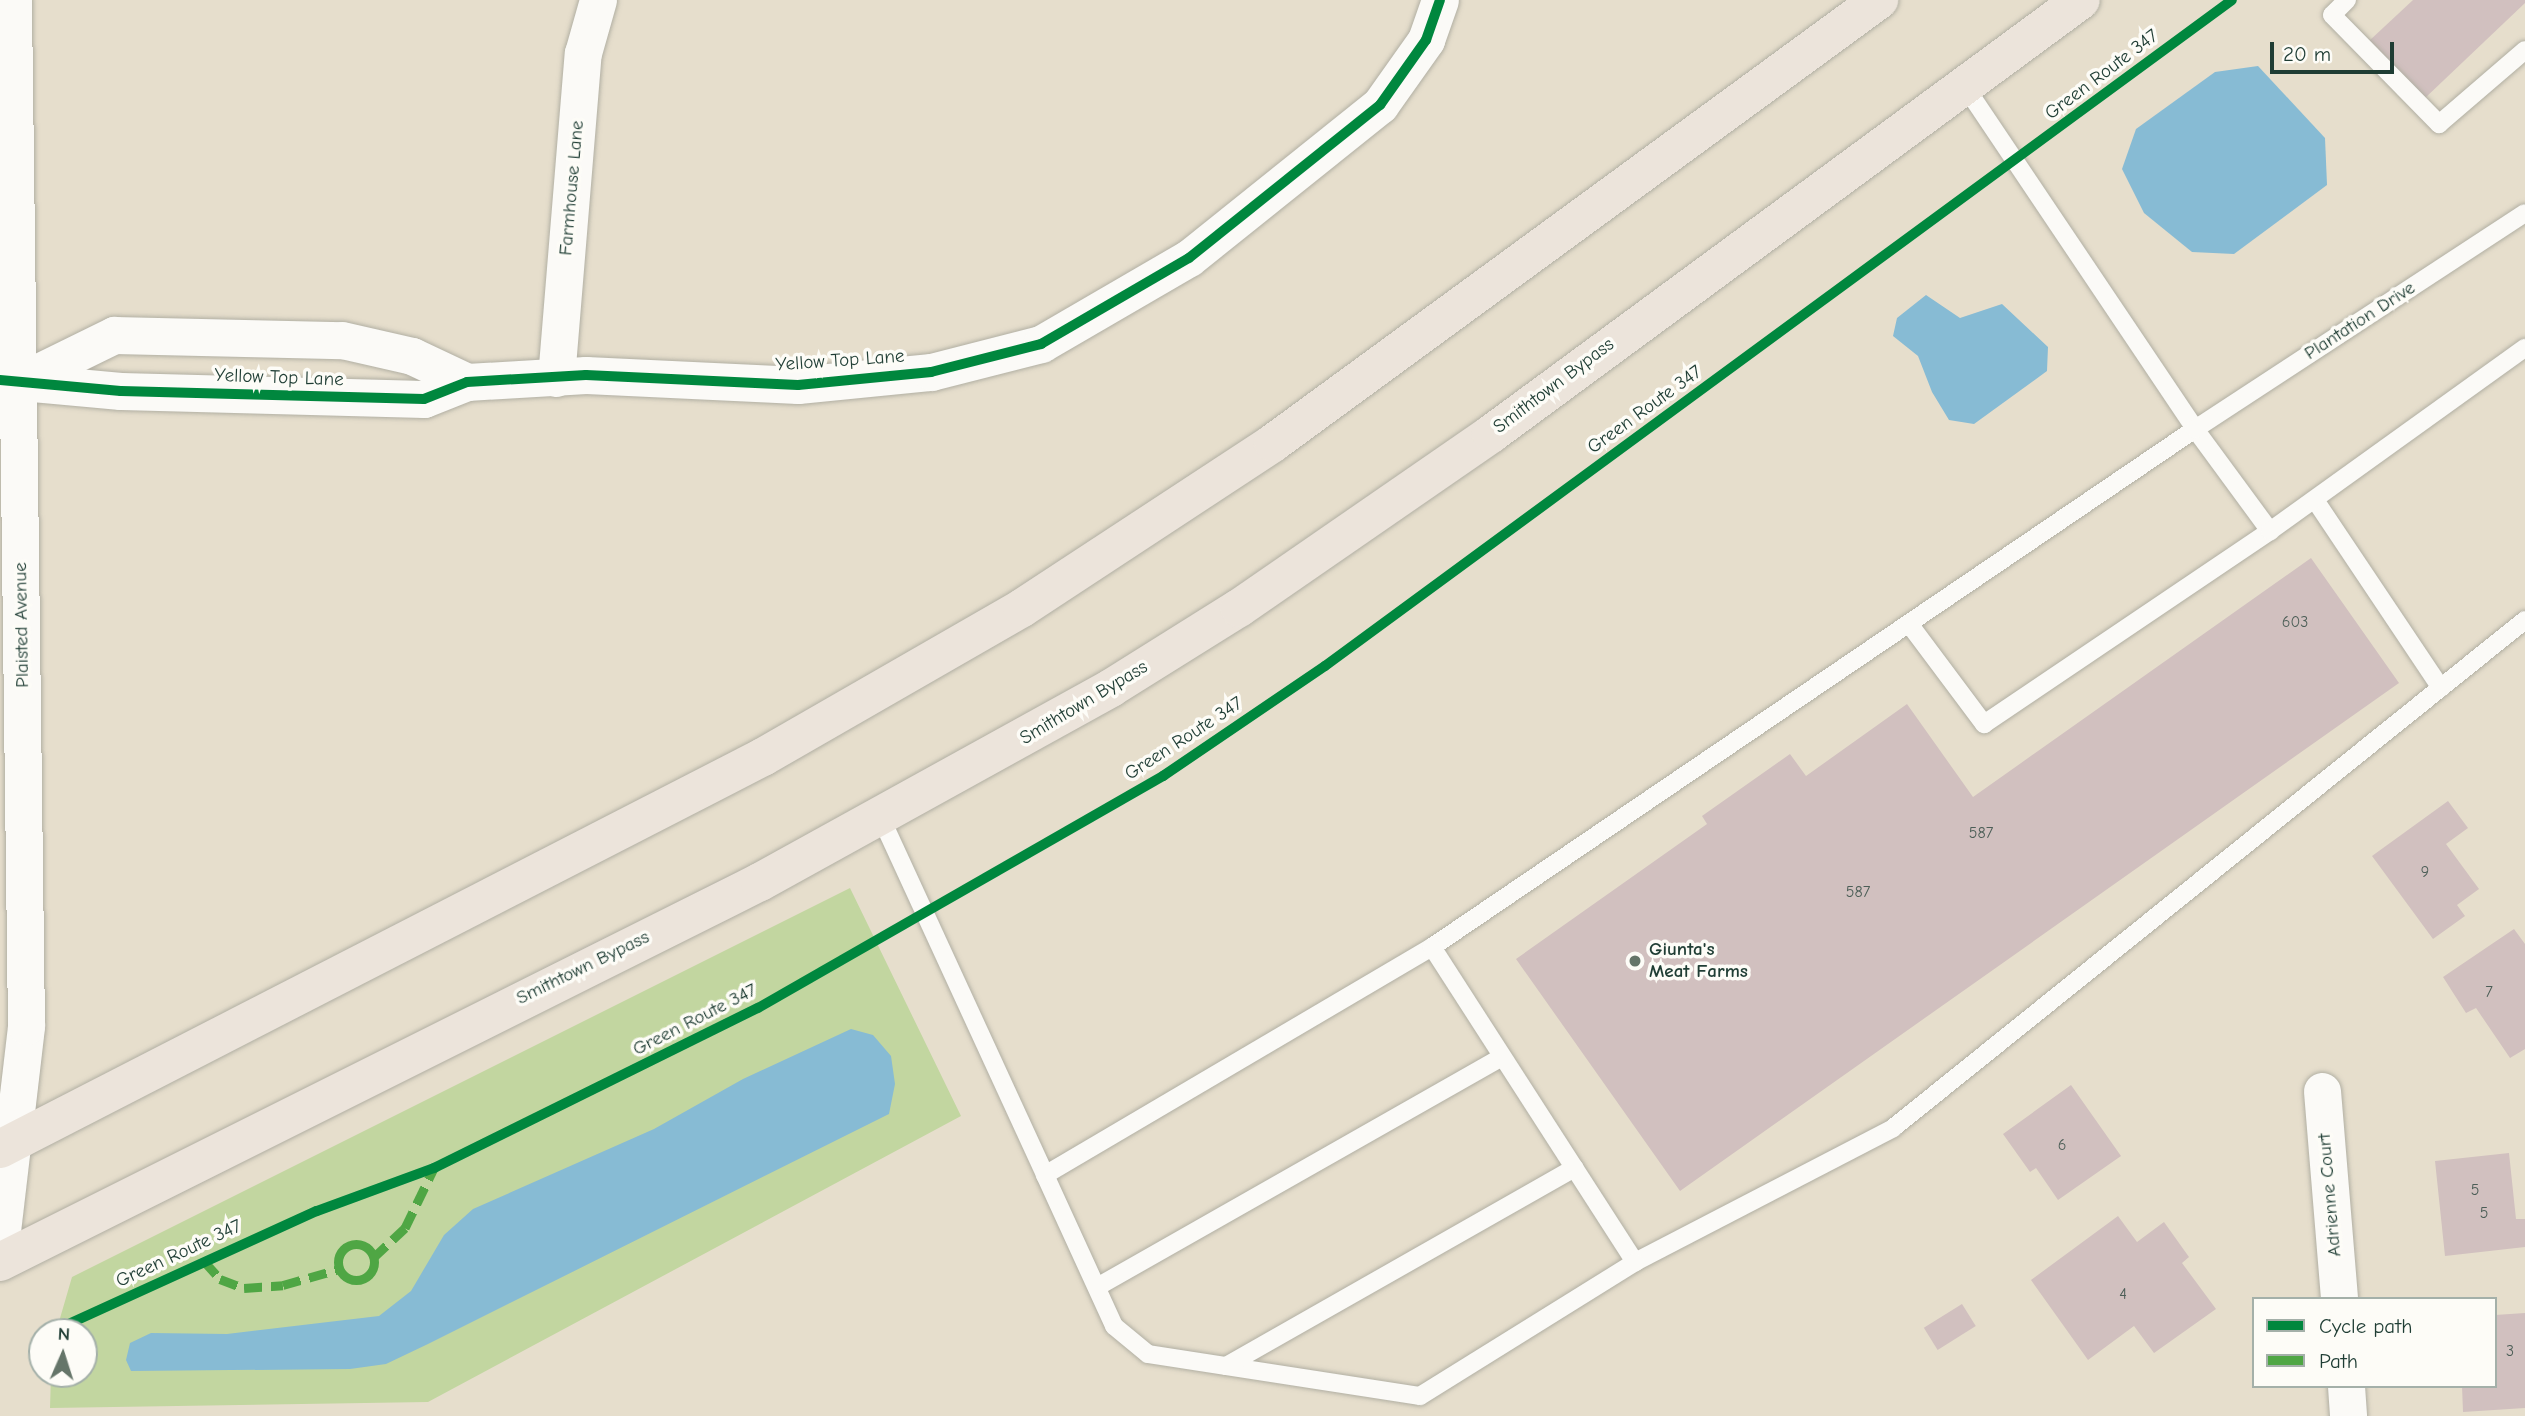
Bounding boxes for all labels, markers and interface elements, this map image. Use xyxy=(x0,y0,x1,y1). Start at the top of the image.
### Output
street label: Green Route 347 xyxy=(2041,25,2163,125)
scale bar xyxy=(2273,28,2397,72)
text: 20 m xyxy=(2283,42,2331,66)
street label: Farmhouse Lane xyxy=(555,119,589,257)
street label: Plantation Drive xyxy=(2300,277,2420,365)
street label: Smithtown Bypass xyxy=(1489,333,1619,439)
street label: Yellow Top Lane xyxy=(775,345,905,377)
street label: Green Route 347 xyxy=(1583,361,1707,459)
street label: Yellow Top Lane xyxy=(214,364,344,392)
street label: Plaisted Avenue xyxy=(10,562,34,688)
house number: 603 xyxy=(2282,612,2308,632)
street label: Smithtown Bypass xyxy=(1016,656,1152,750)
street label: Green Route 347 xyxy=(1121,692,1247,786)
house number: 587 xyxy=(1969,823,1993,843)
house number: 9 xyxy=(2421,862,2429,882)
house number: 587 xyxy=(1846,882,1870,902)
street label: Smithtown Bypass xyxy=(513,926,653,1010)
place label: Giunta's Meat Farms xyxy=(1649,939,1748,983)
marker: Giunta's Meat Farms xyxy=(1627,953,1643,969)
street label: Green Route 347 xyxy=(629,979,761,1061)
house number: 7 xyxy=(2485,982,2493,1002)
street label: Adrienne Court xyxy=(2313,1132,2347,1258)
house number: 6 xyxy=(2058,1135,2066,1155)
house number: 5 xyxy=(2471,1180,2479,1200)
house number: 5 xyxy=(2480,1203,2488,1223)
street label: Green Route 347 xyxy=(113,1215,245,1293)
house number: 4 xyxy=(2119,1284,2127,1304)
legend xyxy=(2252,1297,2497,1388)
text: Cycle path xyxy=(2319,1314,2412,1338)
north arrow xyxy=(28,1318,98,1388)
text: N xyxy=(57,1323,71,1345)
house number: 3 xyxy=(2506,1341,2514,1361)
text: Path xyxy=(2319,1349,2358,1373)

